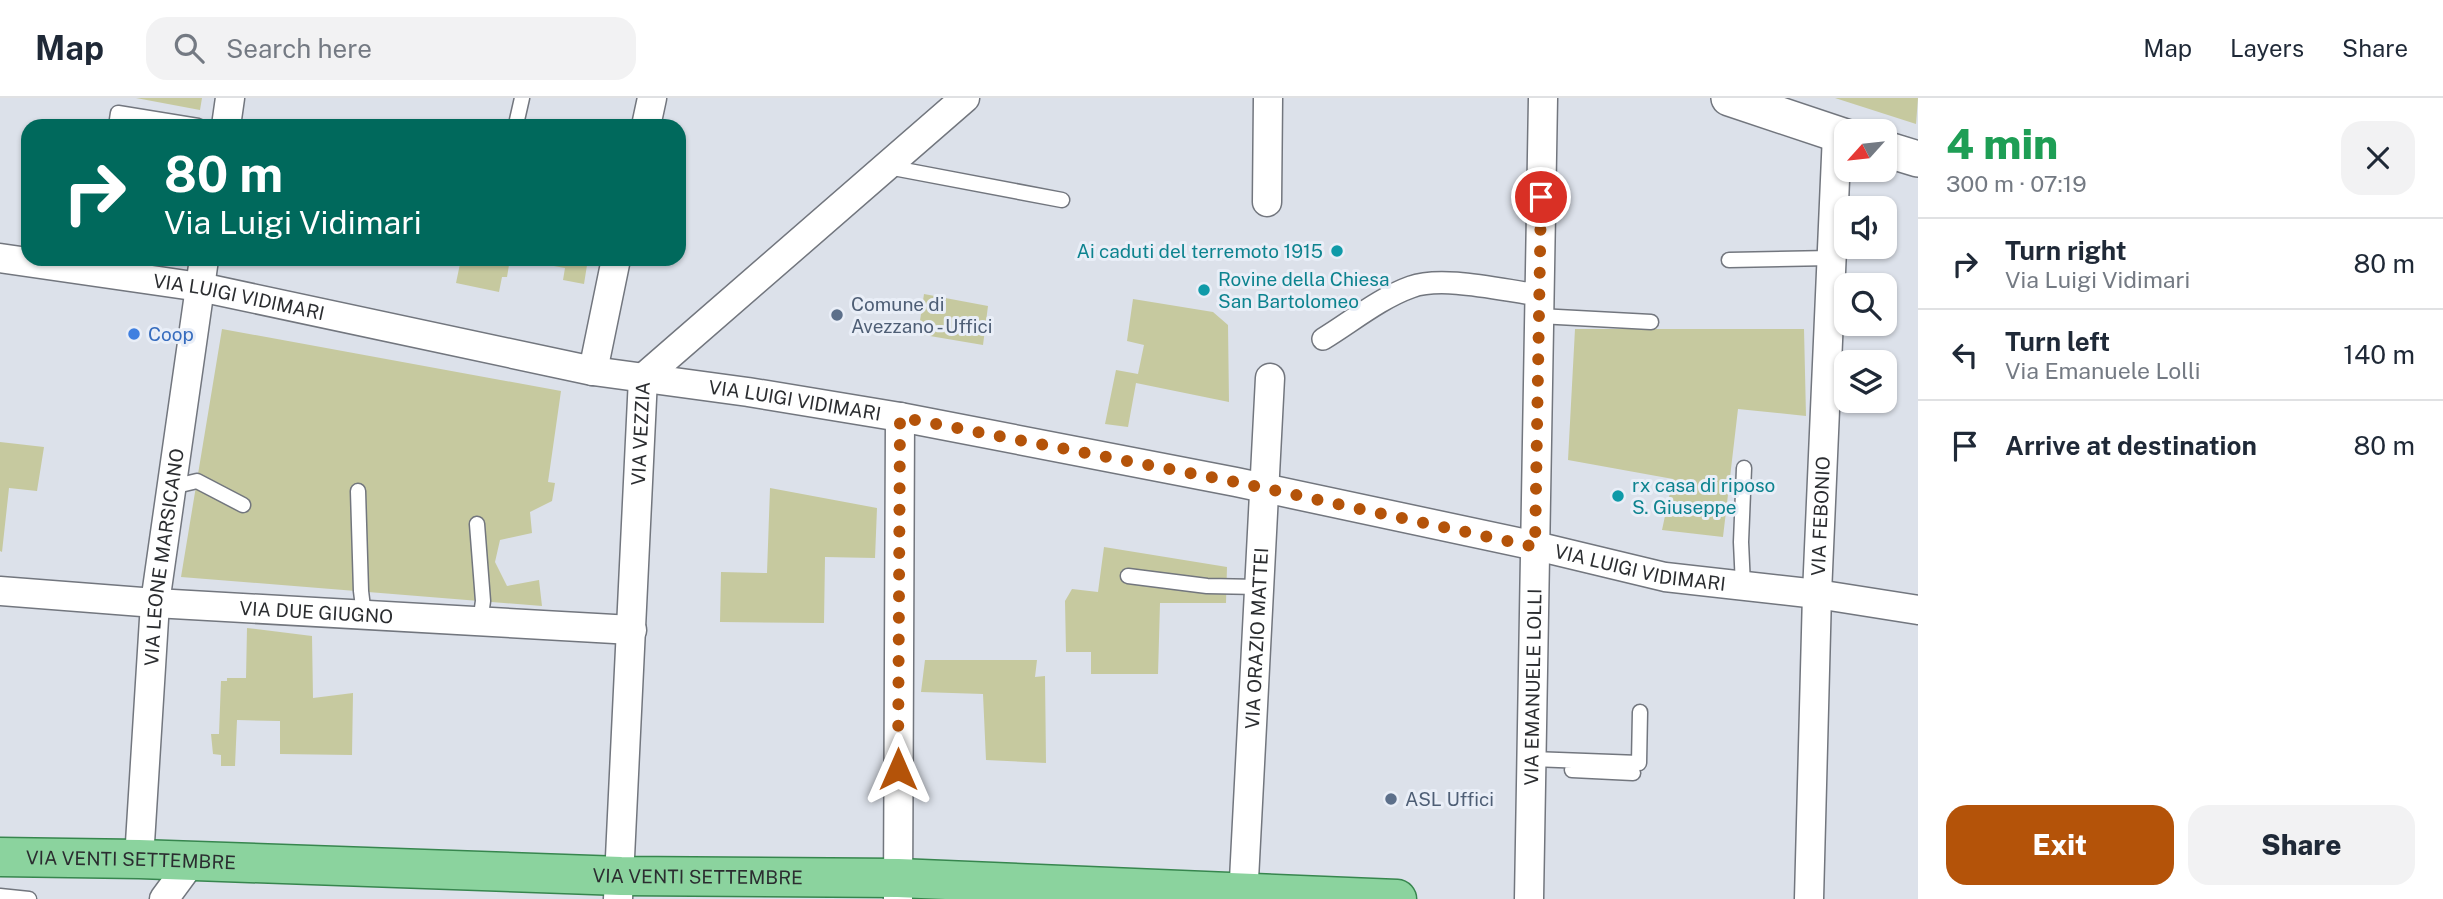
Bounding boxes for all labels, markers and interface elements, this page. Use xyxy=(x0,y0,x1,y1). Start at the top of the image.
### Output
search box xyxy=(146,17,636,80)
text: Map xyxy=(35,29,104,67)
icon: search xyxy=(170,29,208,67)
text: Search here xyxy=(226,33,372,64)
text: Map xyxy=(2143,34,2192,62)
text: Layers xyxy=(2230,34,2304,62)
text: Share xyxy=(2342,34,2408,62)
north arrow xyxy=(1834,119,1897,182)
map controls xyxy=(1834,119,1897,413)
text: 4 min xyxy=(1946,119,2058,168)
button: close xyxy=(2341,121,2415,195)
text: 80 m xyxy=(164,145,283,203)
icon: right xyxy=(49,147,140,238)
pin xyxy=(1511,167,1571,227)
text: 300 m · 07:19 xyxy=(1946,170,2087,197)
icon: arrive xyxy=(1522,178,1560,216)
button: sound xyxy=(1834,196,1897,259)
text: Via Luigi Vidimari xyxy=(164,204,422,241)
text: Turn right xyxy=(2005,235,2127,266)
place label: Ai caduti del terremoto 1915 xyxy=(1076,240,1323,262)
marker: Ai caduti del terremoto 1915 xyxy=(1329,243,1345,259)
icon: right xyxy=(1946,245,1984,283)
text: 80 m xyxy=(2354,248,2415,279)
text: Via Luigi Vidimari xyxy=(2005,266,2190,293)
place label: Rovine della Chiesa San Bartolomeo xyxy=(1218,268,1389,312)
street label: VIA LUIGI VIDIMARI xyxy=(152,269,327,324)
button: search xyxy=(1834,273,1897,336)
marker: Rovine della Chiesa San Bartolomeo xyxy=(1196,282,1212,298)
place label: Comune di Avezzano - Uffici xyxy=(851,293,992,337)
marker: Comune di Avezzano - Uffici xyxy=(829,307,845,323)
place label: Coop xyxy=(148,323,194,345)
marker: Coop xyxy=(126,326,142,342)
text: Turn left xyxy=(2005,326,2110,357)
icon: left xyxy=(1946,336,1984,374)
text: 140 m xyxy=(2343,339,2415,370)
button: layers xyxy=(1834,350,1897,413)
text: Via Emanuele Lolli xyxy=(2005,357,2201,384)
street label: VIA LUIGI VIDIMARI xyxy=(707,376,883,425)
street label: VIA VEZZIA xyxy=(627,381,654,486)
icon: arrive xyxy=(1946,427,1984,465)
text: Arrive at destination xyxy=(2005,430,2257,461)
text: 80 m xyxy=(2354,430,2415,461)
street label: VIA LEONE MARSICANO xyxy=(140,447,188,667)
street label: VIA FEBONIO xyxy=(1807,456,1834,577)
place label: rx casa di riposo S. Giuseppe xyxy=(1632,474,1775,518)
marker: rx casa di riposo S. Giuseppe xyxy=(1610,488,1626,504)
street label: VIA LUIGI VIDIMARI xyxy=(1552,540,1727,595)
street label: VIA ORAZIO MATTEI xyxy=(1241,547,1272,730)
street label: VIA EMANUELE LOLLI xyxy=(1520,588,1545,786)
street label: VIA DUE GIUGNO xyxy=(239,597,394,627)
position arrow xyxy=(861,732,935,806)
place label: ASL Uffici xyxy=(1405,788,1494,810)
marker: ASL Uffici xyxy=(1383,791,1399,807)
button: Exit xyxy=(1946,805,2174,885)
button: Share xyxy=(2188,805,2415,885)
street label: VIA VENTI SETTEMBRE xyxy=(26,846,236,873)
street label: VIA VENTI SETTEMBRE xyxy=(592,864,803,888)

